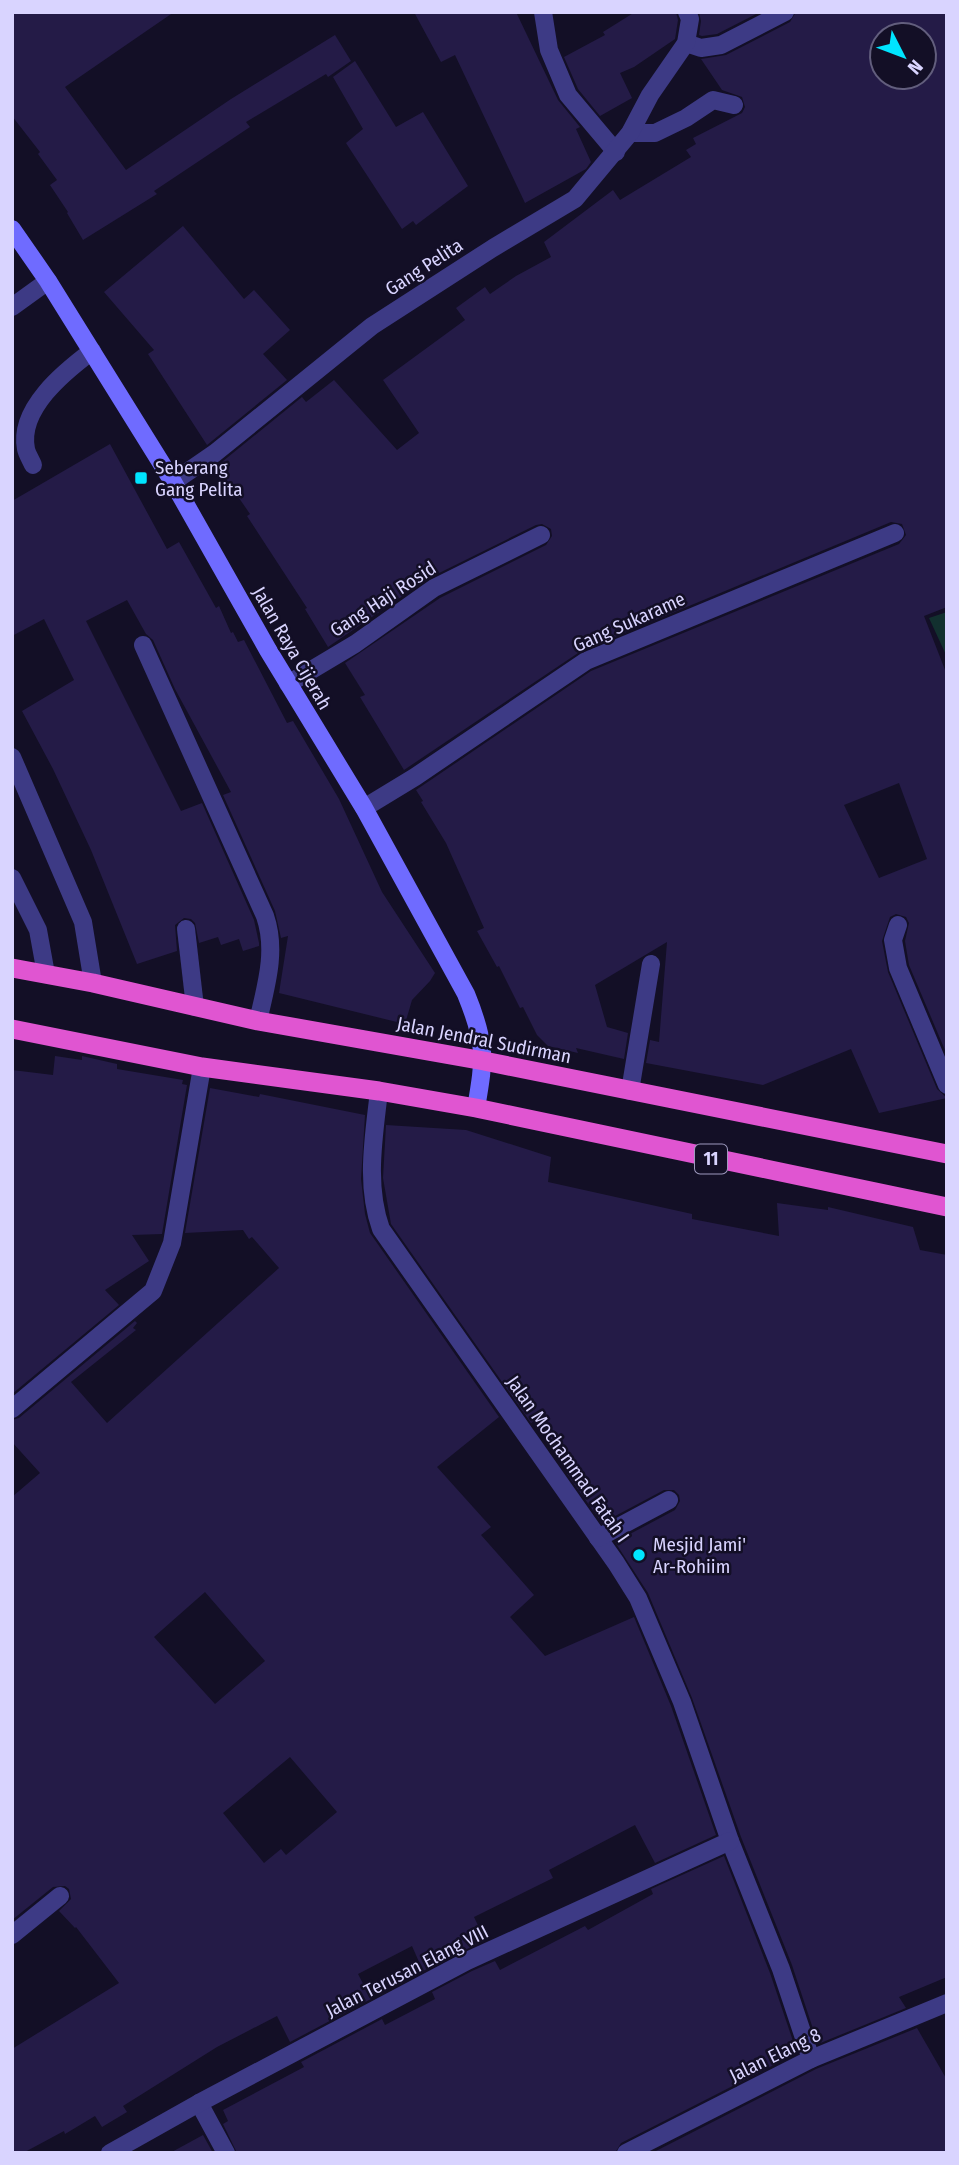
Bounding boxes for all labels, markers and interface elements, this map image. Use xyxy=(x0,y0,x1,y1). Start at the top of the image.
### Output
north arrow xyxy=(868,21,938,91)
text: N xyxy=(903,55,928,79)
street label: Gang Pelita xyxy=(381,234,467,300)
place label: Seberang Gang Pelita xyxy=(155,456,243,501)
marker: Seberang Gang Pelita xyxy=(133,470,149,486)
street label: Gang Haji Rosid xyxy=(326,556,440,642)
street label: Jalan Raya Cijerah xyxy=(247,582,337,714)
street label: Gang Sukarame xyxy=(569,587,689,657)
street label: Jalan Jendral Sudirman xyxy=(395,1012,573,1068)
road number: 11 xyxy=(695,1144,727,1174)
street label: Jalan Mochammad Fatah I xyxy=(502,1371,634,1547)
place label: Mesjid Jami' Ar-Rohiim xyxy=(653,1533,746,1578)
marker: Mesjid Jami' Ar-Rohiim xyxy=(631,1547,647,1563)
street label: Jalan Terusan Elang VIII xyxy=(322,1920,492,2022)
street label: Jalan Elang 8 xyxy=(725,2023,825,2087)

